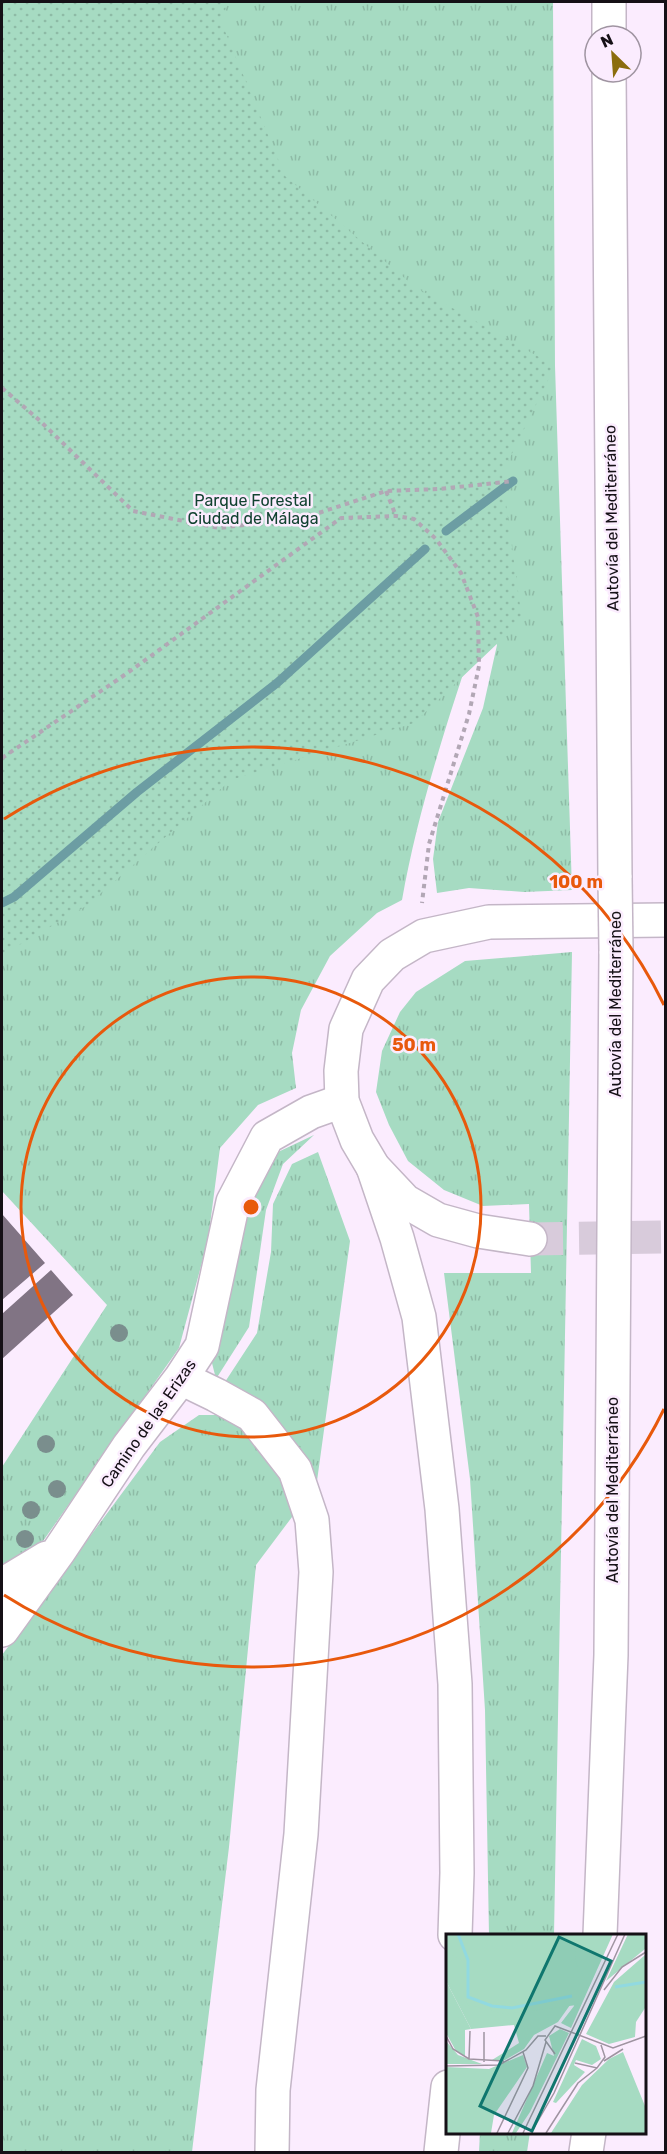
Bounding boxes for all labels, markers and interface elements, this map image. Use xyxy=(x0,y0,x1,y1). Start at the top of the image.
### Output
north arrow xyxy=(583,24,643,84)
text: N xyxy=(598,30,616,52)
street label: Autovía del Mediterráneo xyxy=(600,425,623,611)
park label: Parque Forestal Ciudad de Málaga xyxy=(188,491,319,528)
text: 100 m xyxy=(549,871,603,893)
street label: Autovía del Mediterráneo xyxy=(606,911,625,1097)
text: 50 m xyxy=(392,1034,436,1056)
centre of rings xyxy=(241,1197,261,1217)
street label: Camino de las Erizas xyxy=(97,1355,200,1491)
street label: Autovía del Mediterráneo xyxy=(603,1397,622,1583)
inset map xyxy=(446,1934,646,2133)

